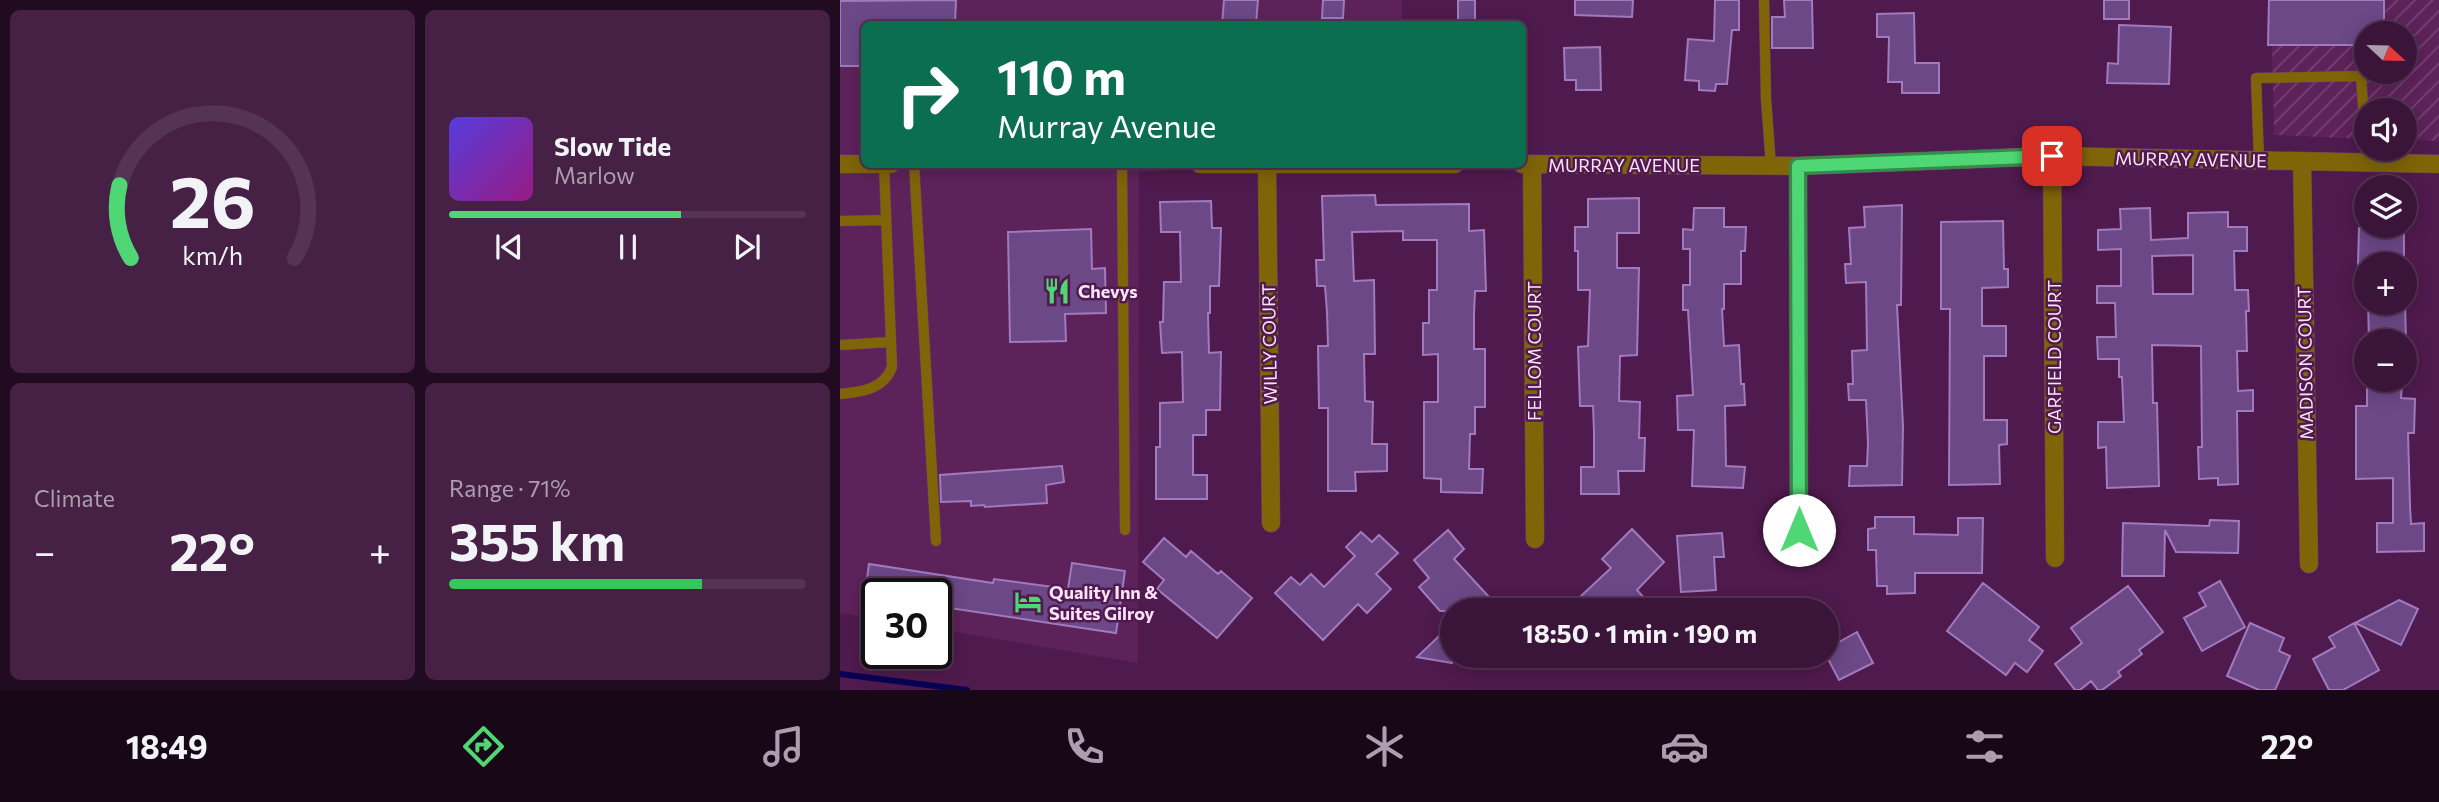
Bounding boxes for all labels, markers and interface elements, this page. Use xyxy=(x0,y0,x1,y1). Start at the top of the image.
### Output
north arrow xyxy=(2354,21,2417,84)
map controls xyxy=(2354,21,2417,392)
text: 110 m xyxy=(997,45,1126,105)
icon: right xyxy=(882,49,973,140)
button: sound xyxy=(2354,98,2417,161)
text: Murray Avenue xyxy=(997,105,1216,145)
pin xyxy=(2022,126,2082,186)
text: Slow Tide xyxy=(554,130,671,161)
icon: arrive xyxy=(2033,137,2071,175)
street label: MURRAY AVENUE xyxy=(2115,147,2267,171)
text: 26 xyxy=(170,154,255,243)
street label: MURRAY AVENUE xyxy=(1548,154,1700,176)
text: Marlow xyxy=(554,161,635,189)
button: layers xyxy=(2354,175,2417,238)
icon: previous xyxy=(490,228,528,266)
icon: pause xyxy=(609,228,647,266)
icon: next xyxy=(728,228,766,266)
text: km/h xyxy=(182,240,243,270)
button: + xyxy=(2354,252,2417,315)
restaurant icon: Chevys xyxy=(1042,276,1072,306)
place label: Chevys xyxy=(1078,280,1138,302)
street label: GARFIELD COURT xyxy=(2043,280,2065,434)
street label: FELLOM COURT xyxy=(1523,281,1545,421)
street label: WILLY COURT xyxy=(1257,283,1281,405)
street label: MADISON COURT xyxy=(2293,286,2317,440)
button: − xyxy=(2354,329,2417,392)
text: Range · 71% xyxy=(449,474,570,502)
text: Climate xyxy=(34,484,115,512)
position arrow xyxy=(1762,493,1836,567)
text: 355 km xyxy=(449,508,625,572)
text: 22° xyxy=(169,518,255,582)
text: − xyxy=(34,527,56,574)
text: + xyxy=(369,527,391,574)
speed limit sign: 30 xyxy=(861,578,952,669)
place label: Quality Inn & Suites Gilroy xyxy=(1049,581,1158,624)
hotel icon: Quality Inn & Suites Gilroy xyxy=(1013,587,1043,617)
text: 18:50 · 1 min · 190 m xyxy=(1522,617,1757,648)
icon: directions xyxy=(459,722,508,771)
icon: music xyxy=(759,722,808,771)
icon: phone xyxy=(1060,722,1109,771)
icon: climate xyxy=(1360,722,1409,771)
icon: car xyxy=(1660,722,1709,771)
icon: filters xyxy=(1960,722,2009,771)
text: 18:49 xyxy=(126,726,208,766)
text: 22° xyxy=(2261,726,2313,766)

